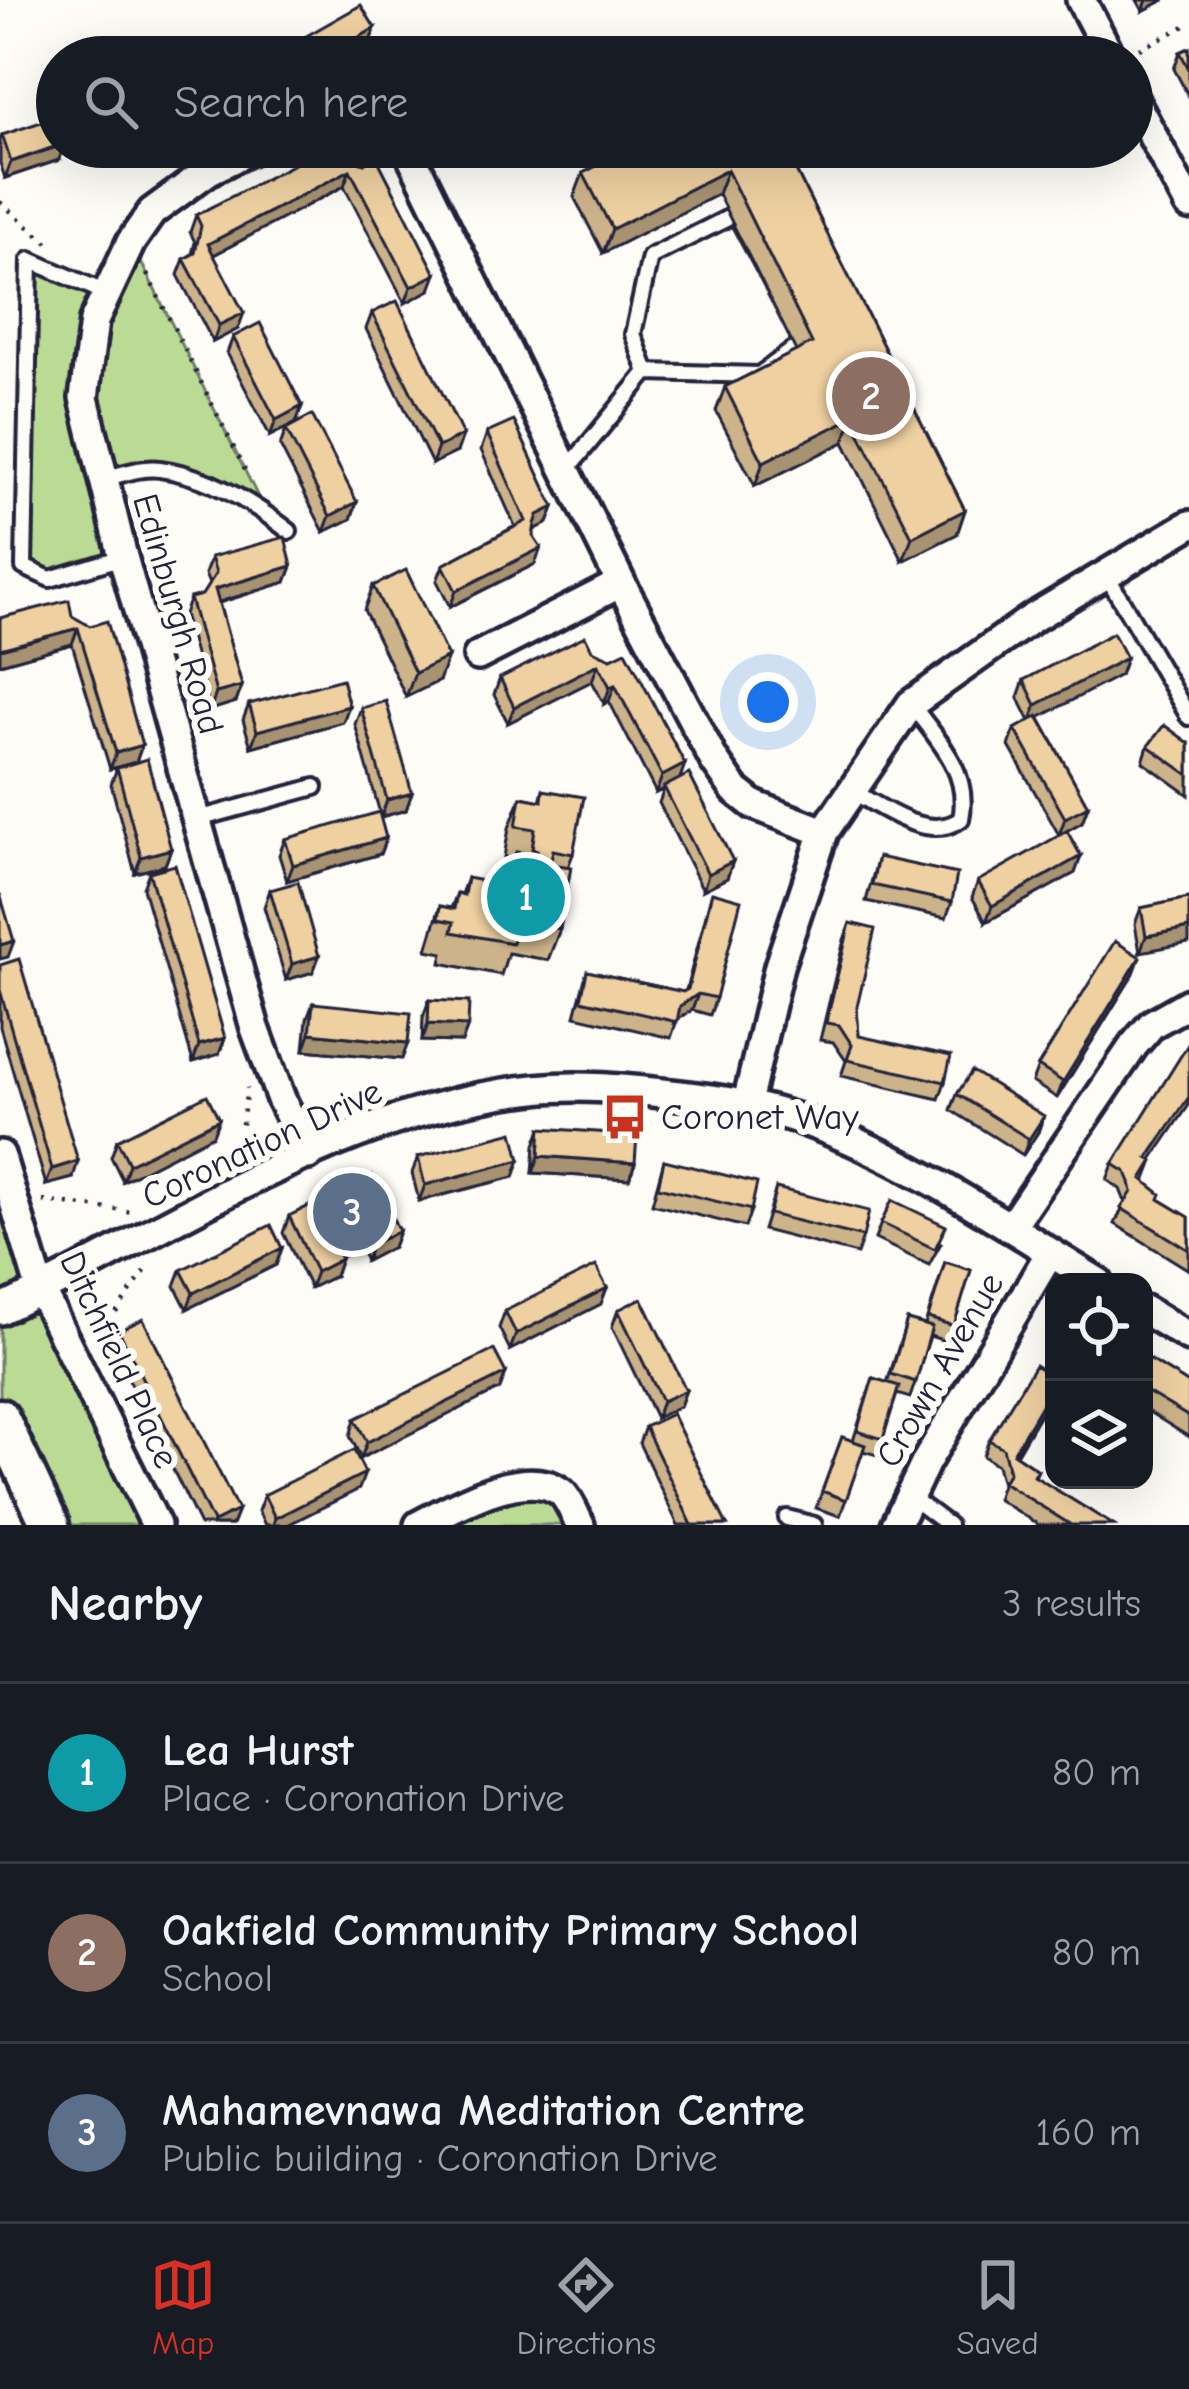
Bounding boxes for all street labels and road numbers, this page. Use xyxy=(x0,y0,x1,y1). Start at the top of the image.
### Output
street label: Edinburgh Road xyxy=(124,489,232,739)
street label: Coronation Drive xyxy=(136,1071,388,1217)
street label: Ditchfield Place xyxy=(51,1245,187,1475)
street label: Crown Avenue xyxy=(868,1266,1012,1474)

